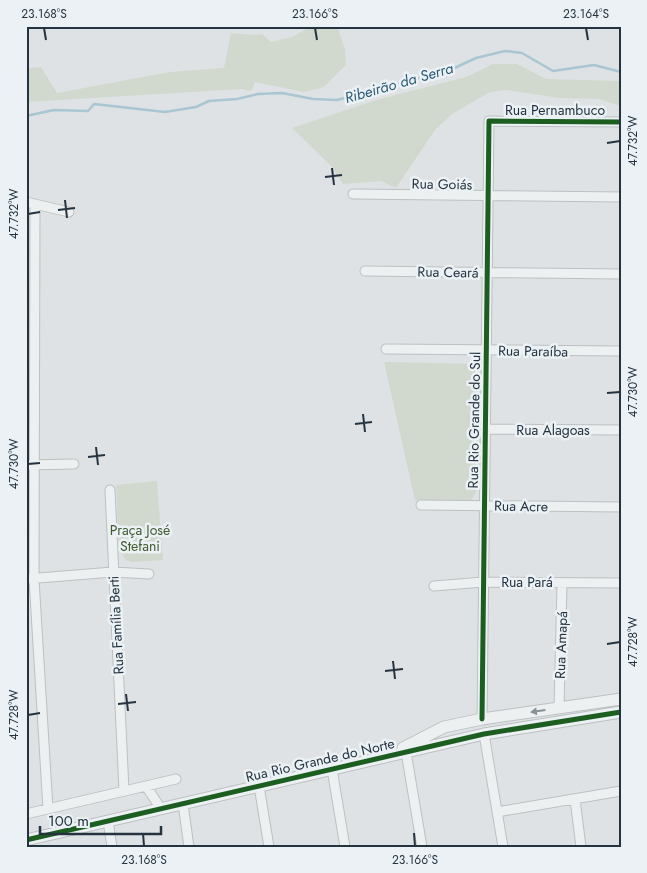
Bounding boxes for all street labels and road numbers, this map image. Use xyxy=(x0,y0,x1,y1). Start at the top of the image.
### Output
street label: Rua Pernambuco xyxy=(505,100,605,120)
street label: Rua Goiás xyxy=(411,173,473,195)
street label: Rua Ceará xyxy=(417,261,479,283)
street label: Rua Paraíba xyxy=(498,340,568,362)
street label: Rua Rio Grande do Sul xyxy=(463,352,485,488)
street label: Rua Alagoas xyxy=(516,420,590,440)
street label: Rua Acre xyxy=(494,496,548,516)
street label: Rua Pará xyxy=(501,572,553,592)
street label: Rua Família Berti xyxy=(103,575,129,675)
street label: Rua Amapá xyxy=(550,611,572,679)
street label: Rua Rio Grande do Norte xyxy=(244,733,396,787)

